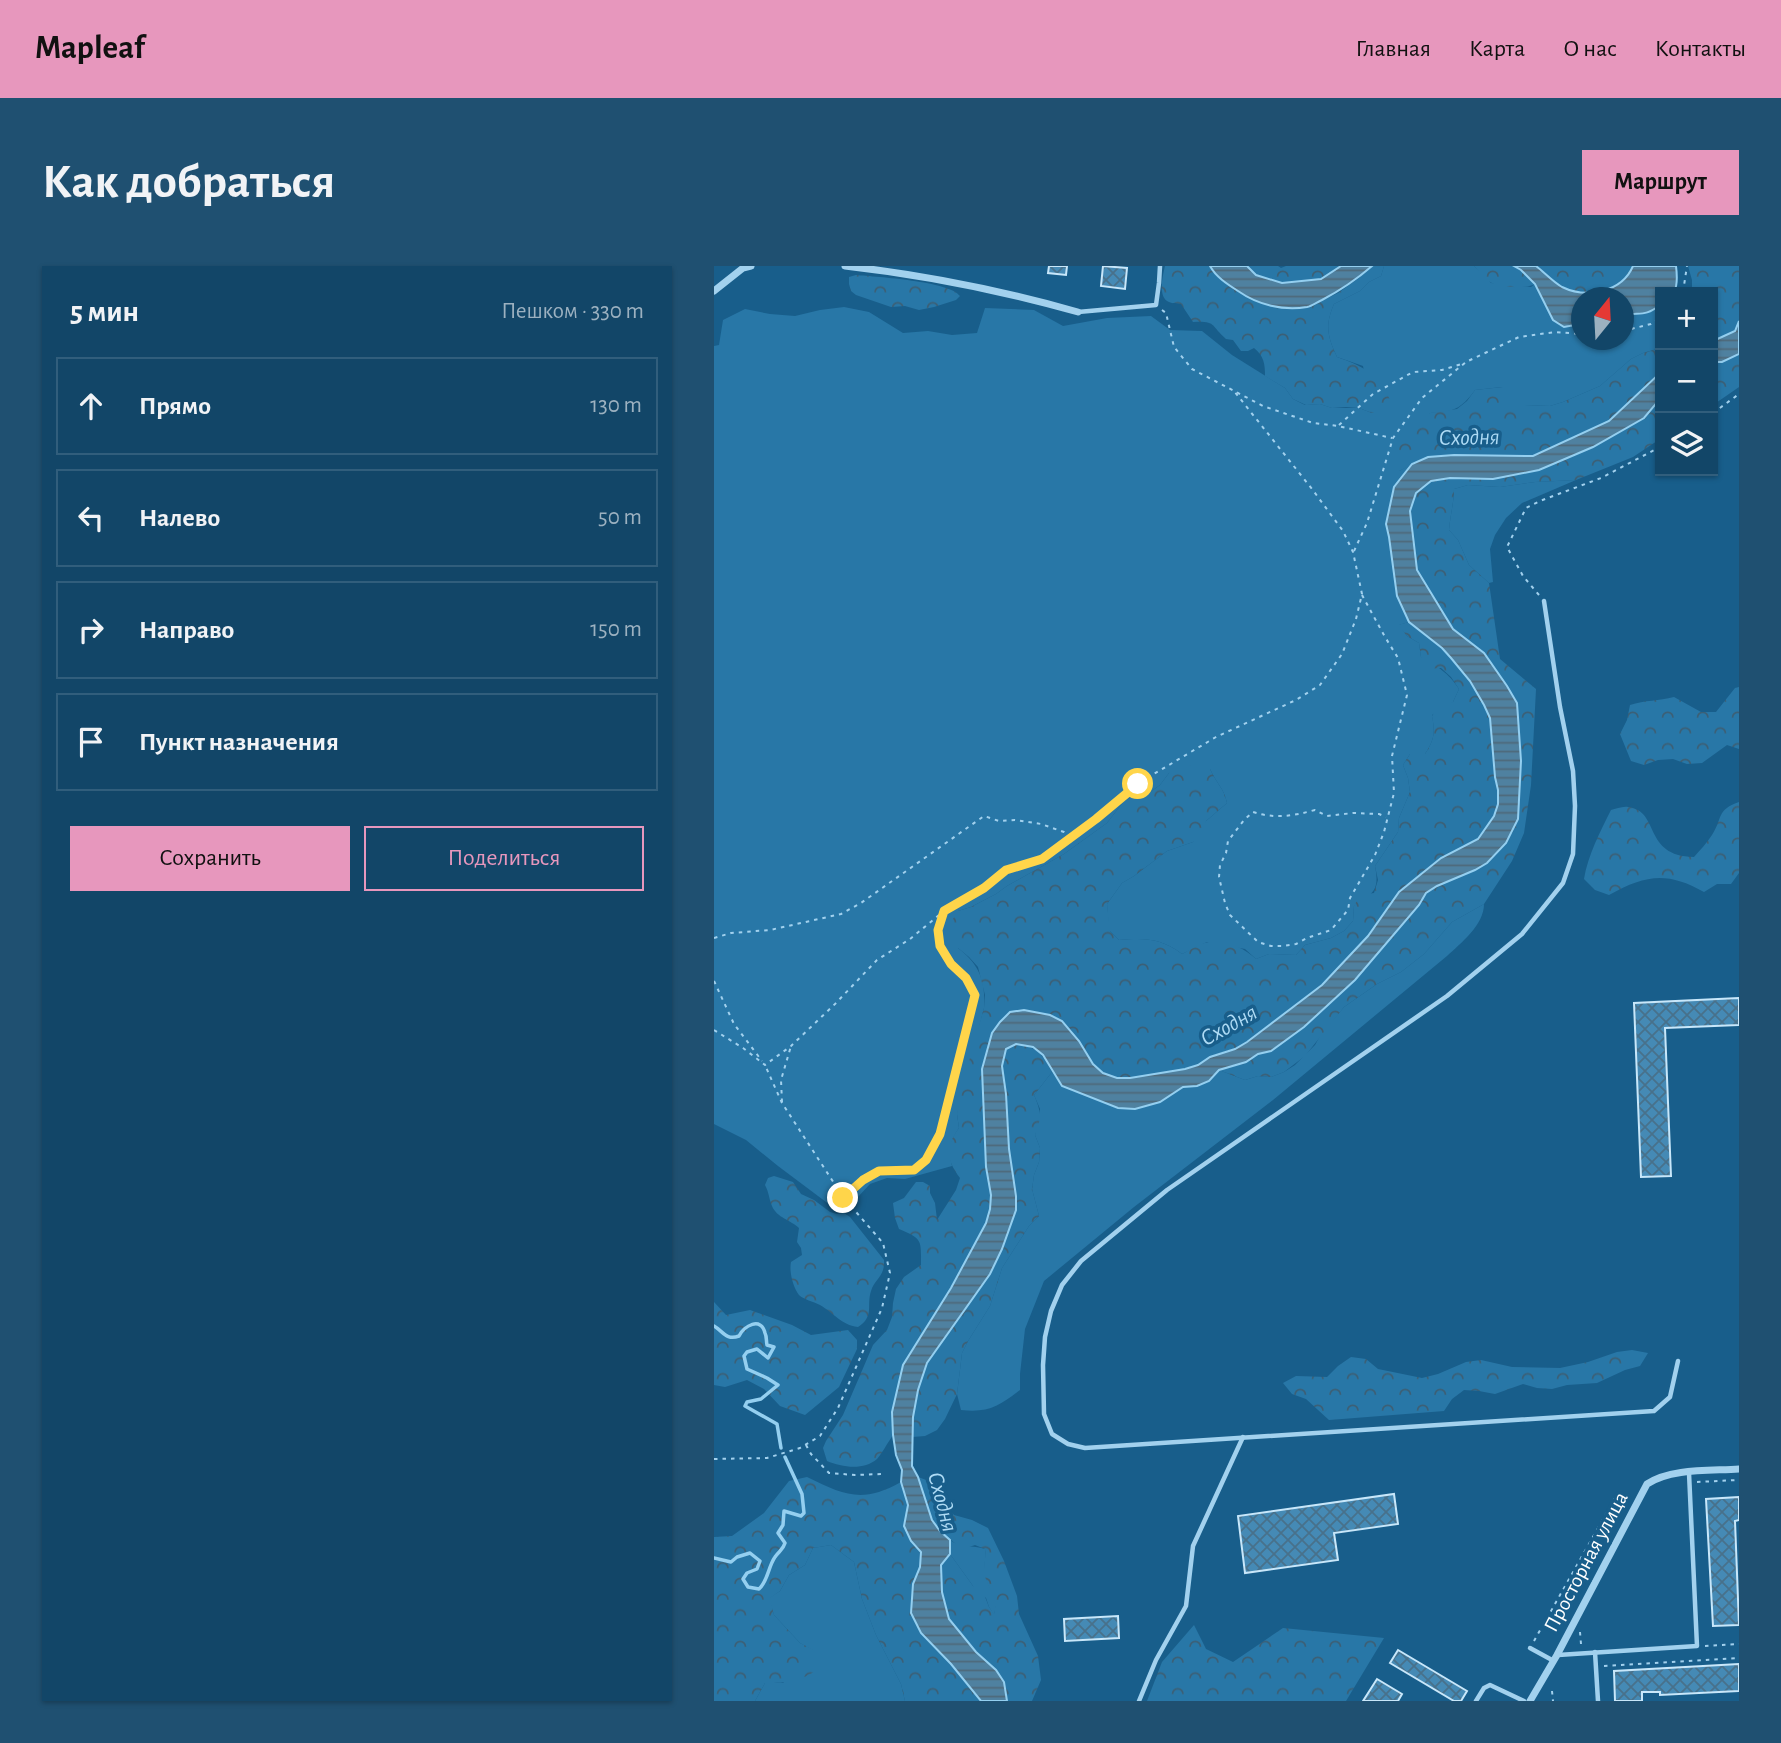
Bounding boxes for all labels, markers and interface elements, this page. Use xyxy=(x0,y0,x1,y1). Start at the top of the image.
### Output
text: Mapleaf xyxy=(35,32,145,65)
text: Главная xyxy=(1356,37,1431,61)
text: Карта xyxy=(1469,37,1525,61)
text: О нас xyxy=(1563,37,1617,61)
text: Контакты xyxy=(1655,37,1746,61)
button: Маршрут xyxy=(1582,150,1739,215)
text: Как добраться xyxy=(42,158,335,207)
north arrow xyxy=(1571,287,1634,350)
map controls xyxy=(1655,287,1718,476)
button: + xyxy=(1655,287,1718,350)
text: 5 мин xyxy=(70,297,139,327)
text: Пешком · 330 m xyxy=(501,300,644,323)
button: − xyxy=(1655,350,1718,413)
icon: ahead xyxy=(72,387,110,425)
text: Прямо xyxy=(139,393,211,419)
text: 130 m xyxy=(590,394,642,417)
button: layers xyxy=(1655,413,1718,476)
water label: Сходня xyxy=(1438,426,1500,450)
icon: left xyxy=(72,499,110,537)
text: Налево xyxy=(139,505,220,531)
text: 50 m xyxy=(598,506,642,529)
icon: right xyxy=(72,611,110,649)
text: Направо xyxy=(139,617,234,643)
text: 150 m xyxy=(590,618,642,641)
icon: arrive xyxy=(72,723,110,761)
text: Пункт назначения xyxy=(139,729,339,755)
route start xyxy=(1122,768,1153,799)
button: Сохранить xyxy=(70,826,350,891)
button: Поделиться xyxy=(364,826,644,891)
water label: Сходня xyxy=(1197,1001,1261,1051)
route end xyxy=(827,1182,858,1213)
water label: Сходня xyxy=(923,1470,961,1534)
street label: Просторная улица xyxy=(1540,1488,1632,1635)

